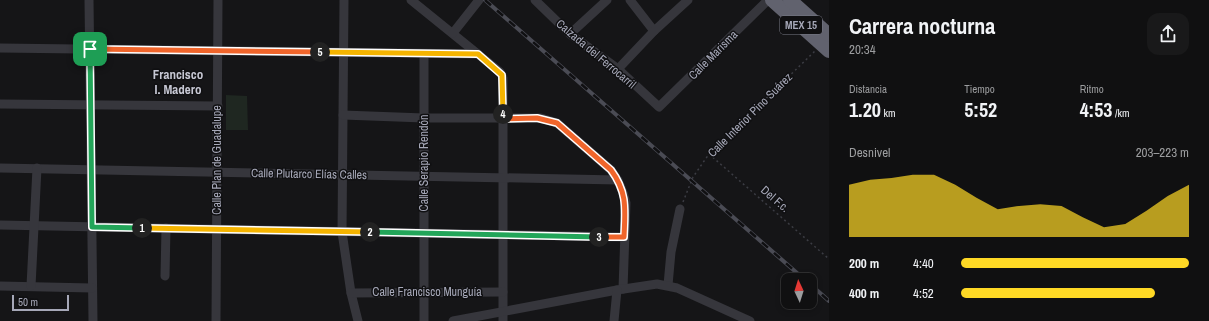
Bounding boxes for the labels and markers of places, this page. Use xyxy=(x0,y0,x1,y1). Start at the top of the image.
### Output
pin xyxy=(73,32,107,66)
pin: 5 xyxy=(310,42,330,62)
pin: 4 xyxy=(493,104,513,124)
pin: 1 xyxy=(132,218,152,238)
pin: 2 xyxy=(360,222,380,242)
pin: 3 xyxy=(589,227,609,247)

